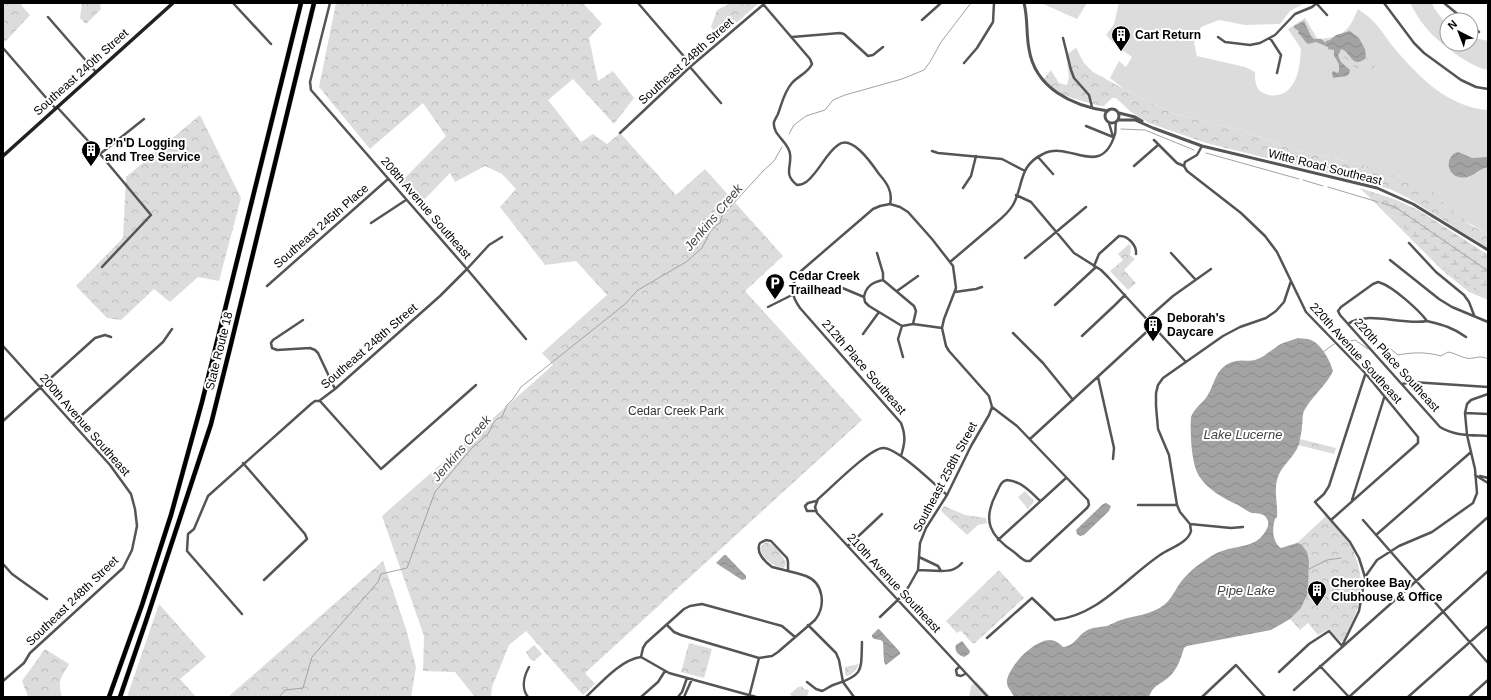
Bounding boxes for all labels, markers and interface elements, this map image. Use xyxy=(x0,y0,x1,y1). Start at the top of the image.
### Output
north arrow xyxy=(1439,12,1479,52)
street label: Southeast 248th Street xyxy=(636,14,737,107)
text: N xyxy=(1445,17,1459,32)
building icon: Cart Return xyxy=(1110,24,1132,52)
street label: Southeast 240th Street xyxy=(31,25,132,118)
place label: Cart Return xyxy=(1135,28,1201,42)
place label: P'n'D Logging and Tree Service xyxy=(105,136,201,164)
building icon: P'n'D Logging and Tree Service xyxy=(80,139,102,167)
street label: Witte Road Southeast xyxy=(1267,146,1384,188)
street label: 208th Avenue Southeast xyxy=(378,154,475,262)
water label: Jenkins Creek xyxy=(681,180,747,254)
street label: Southeast 245th Place xyxy=(271,181,371,271)
place label: Cedar Creek Trailhead xyxy=(789,269,860,297)
parking icon: Cedar Creek Trailhead xyxy=(764,272,786,300)
street label: Southeast 248th Street xyxy=(318,300,420,392)
street label: 220th Avenue Southeast xyxy=(1307,300,1405,407)
street label: State Route 18 xyxy=(203,310,236,392)
place label: Deborah's Daycare xyxy=(1167,311,1226,339)
building icon: Deborah's Daycare xyxy=(1142,314,1164,342)
street label: 220th Place Southeast xyxy=(1351,315,1443,415)
street label: 212th Place Southeast xyxy=(819,317,909,418)
street label: 200th Avenue Southeast xyxy=(37,371,134,479)
park label: Cedar Creek Park xyxy=(628,404,725,418)
water label: Jenkins Creek xyxy=(428,411,495,485)
street label: Southeast 258th Street xyxy=(910,419,980,534)
water label: Lake Lucerne xyxy=(1204,427,1282,442)
street label: 210th Avenue Southeast xyxy=(844,530,944,636)
street label: Southeast 248th Street xyxy=(23,553,121,649)
place label: Cherokee Bay Clubhouse & Office xyxy=(1331,576,1443,604)
building icon: Cherokee Bay Clubhouse & Office xyxy=(1306,579,1328,607)
water label: Pipe Lake xyxy=(1217,583,1275,598)

